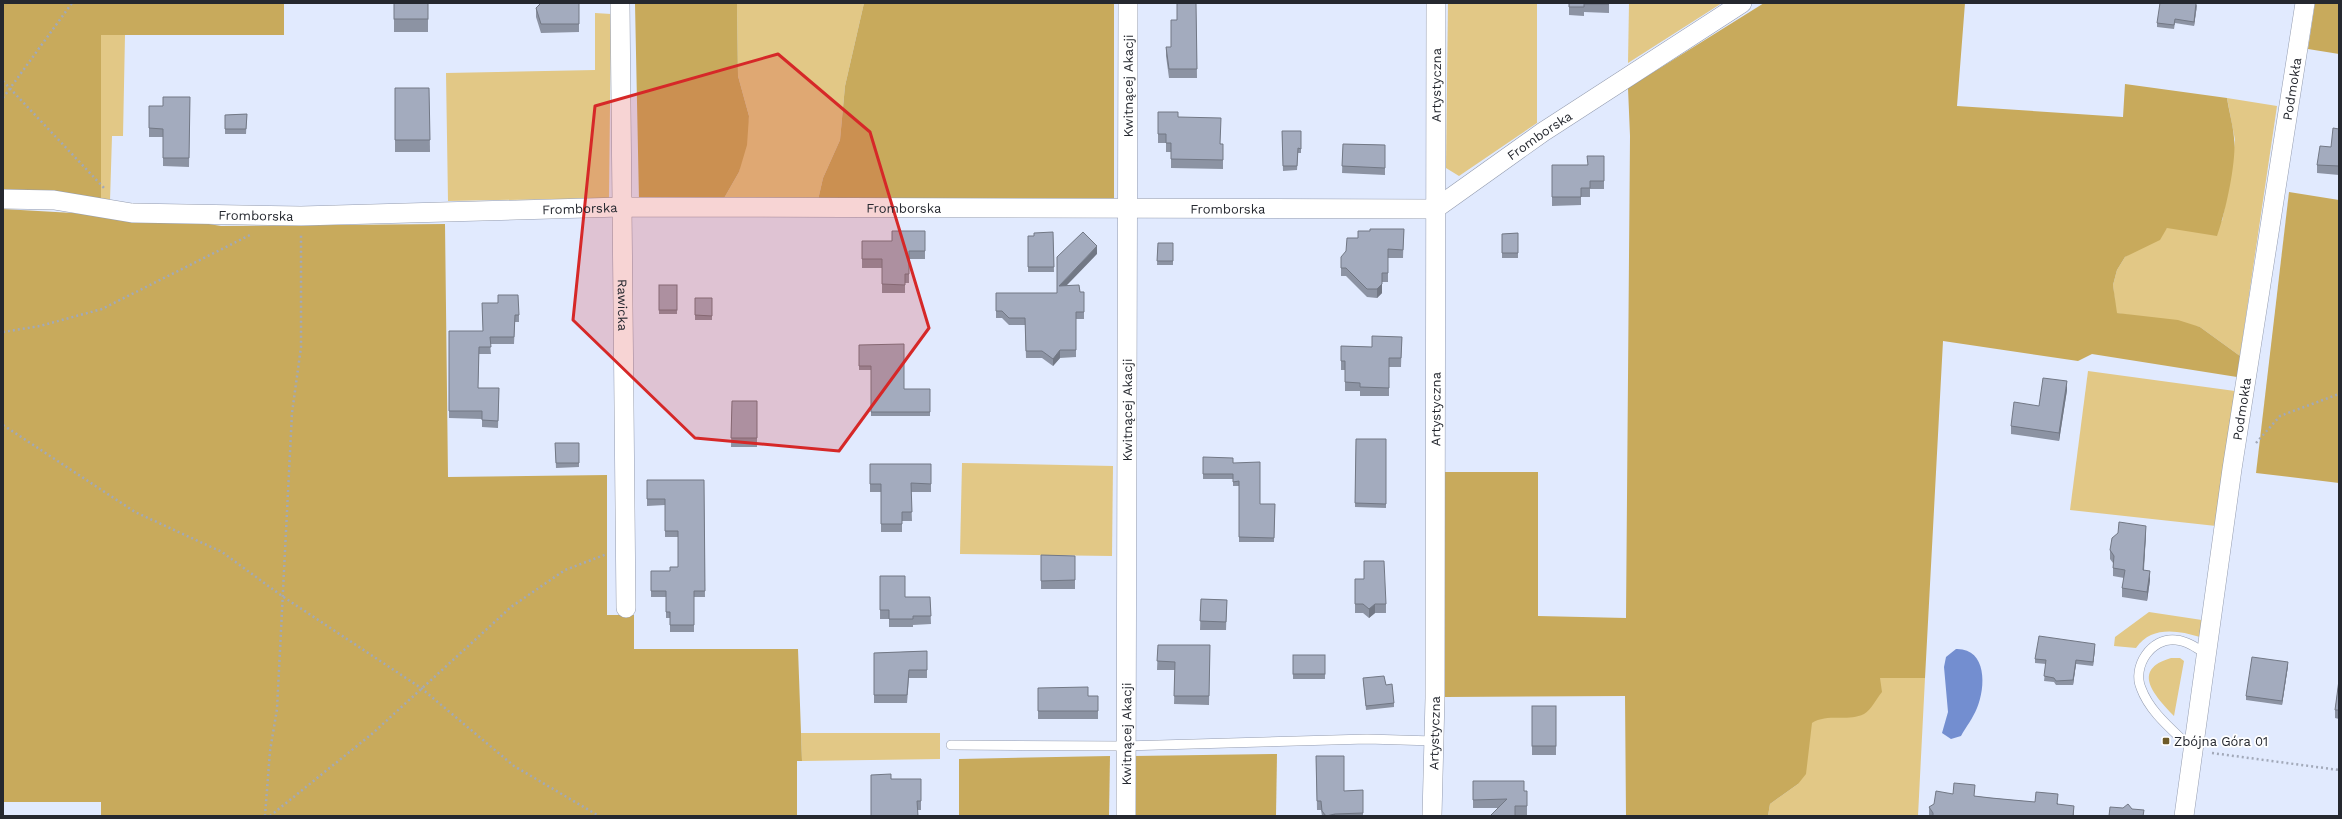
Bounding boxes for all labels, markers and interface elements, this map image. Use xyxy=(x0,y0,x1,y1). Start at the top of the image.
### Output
street label: Kwitnącej Akacji xyxy=(1121,35,1136,137)
street label: Artystyczna xyxy=(1429,47,1444,122)
street label: Podmokła xyxy=(2280,56,2304,121)
street label: Fromborska xyxy=(1504,108,1575,163)
street label: Fromborska xyxy=(542,200,618,217)
street label: Fromborska xyxy=(866,201,942,216)
street label: Fromborska xyxy=(1190,201,1266,217)
street label: Fromborska xyxy=(218,208,294,224)
street label: Rawicka xyxy=(615,279,630,332)
street label: Kwitnącej Akacji xyxy=(1120,359,1135,461)
street label: Artystyczna xyxy=(1428,371,1443,446)
street label: Podmokła xyxy=(2230,376,2254,442)
street label: Kwitnącej Akacji xyxy=(1119,683,1134,785)
street label: Artystyczna xyxy=(1426,695,1443,770)
place label: Zbójna Góra 01 xyxy=(2174,734,2268,749)
marker: Zbójna Góra 01 xyxy=(2161,736,2171,746)

